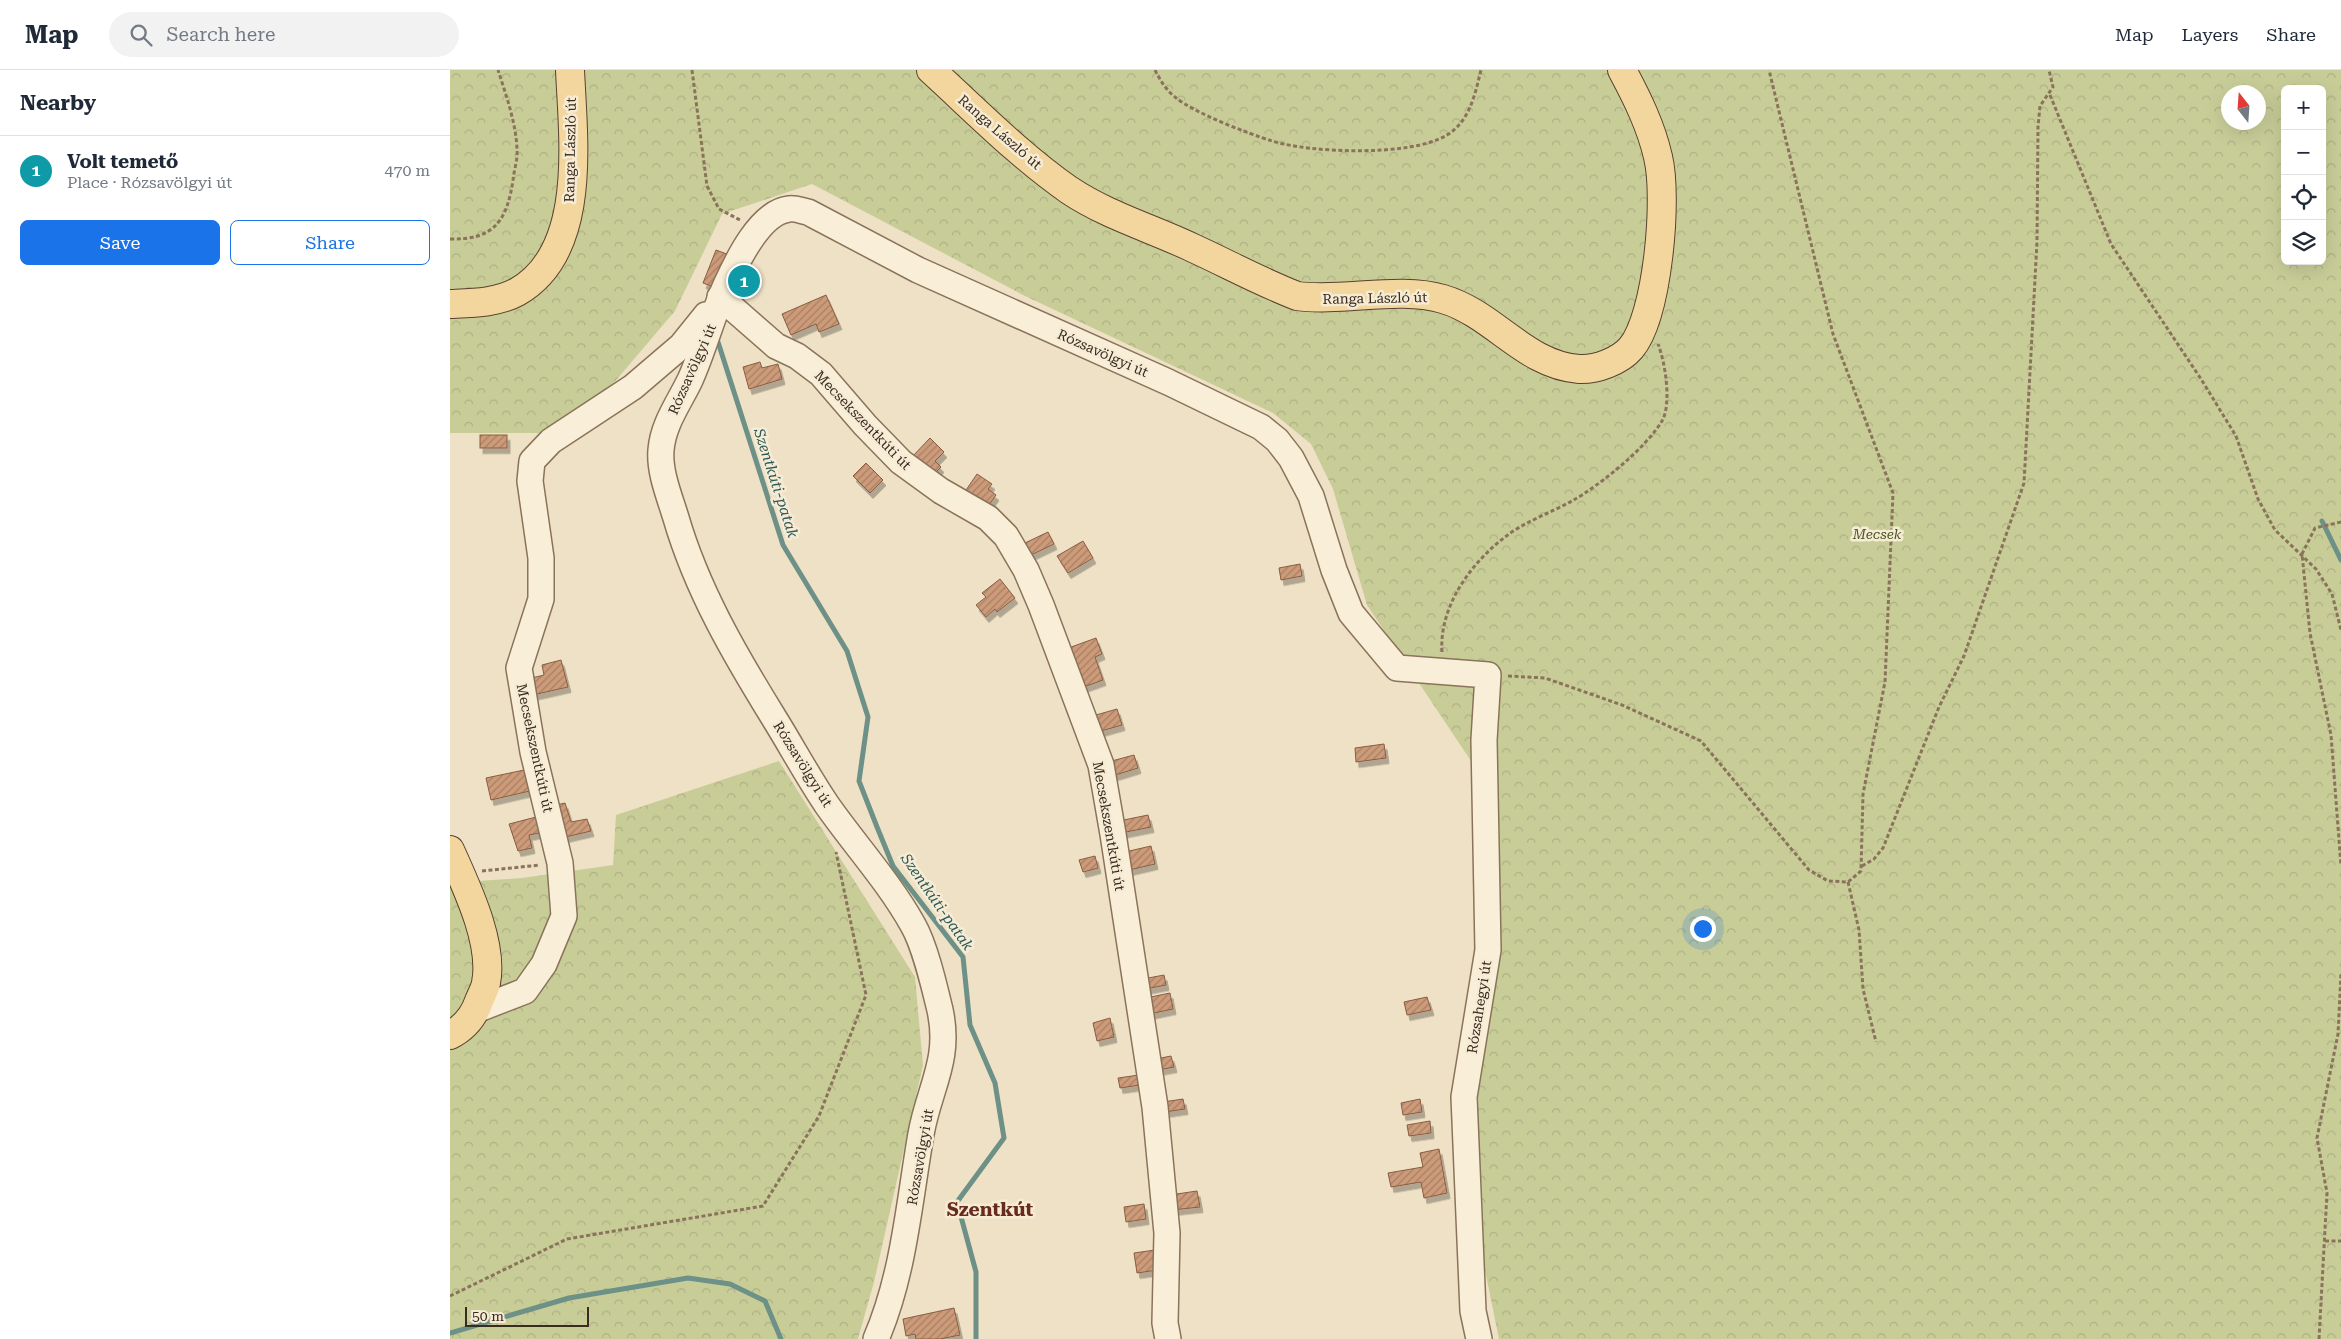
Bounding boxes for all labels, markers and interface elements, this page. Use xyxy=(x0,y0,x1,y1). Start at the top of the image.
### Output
search box xyxy=(109,12,459,57)
text: Map xyxy=(25,21,79,49)
icon: search xyxy=(127,21,155,49)
text: Search here xyxy=(167,23,275,46)
text: Map xyxy=(2115,24,2154,45)
text: Layers xyxy=(2182,24,2238,45)
text: Share xyxy=(2266,24,2316,45)
north arrow xyxy=(2221,85,2266,130)
map controls xyxy=(2281,85,2326,265)
button: + xyxy=(2281,85,2326,130)
text: Nearby xyxy=(20,91,96,115)
street label: Ranga László út xyxy=(955,92,1045,172)
street label: Ranga László út xyxy=(561,97,579,203)
button: − xyxy=(2281,130,2326,175)
text: Volt temető xyxy=(67,150,178,173)
text: 1 xyxy=(32,161,40,180)
text: 470 m xyxy=(384,161,430,180)
text: Place · Rózsavölgyi út xyxy=(67,173,232,192)
button: locate xyxy=(2281,175,2326,220)
button: Save xyxy=(20,220,220,265)
button: Share xyxy=(230,220,430,265)
button: layers xyxy=(2281,220,2326,265)
pin: 1 xyxy=(728,262,760,300)
street label: Ranga László út xyxy=(1322,289,1428,307)
street label: Rózsavölgyi út xyxy=(665,321,719,417)
street label: Rózsavölgyi út xyxy=(1055,326,1151,380)
street label: Mecsekszentkúti út xyxy=(812,367,914,473)
water label: Szentkúti-patak xyxy=(750,425,802,541)
park label: Mecsek xyxy=(1852,526,1902,542)
street label: Mecsekszentkúti út xyxy=(514,682,556,814)
street label: Rózsavölgyi út xyxy=(770,718,836,810)
street label: Mecsekszentkúti út xyxy=(1090,760,1128,892)
water label: Szentkúti-patak xyxy=(896,849,978,954)
your location xyxy=(1690,916,1716,942)
street label: Rózsahegyi út xyxy=(1464,959,1494,1055)
street label: Rózsavölgyi út xyxy=(904,1107,936,1207)
district label: Szentkút xyxy=(947,1198,1033,1221)
scale bar xyxy=(465,1304,589,1327)
text: 50 m xyxy=(472,1308,504,1324)

